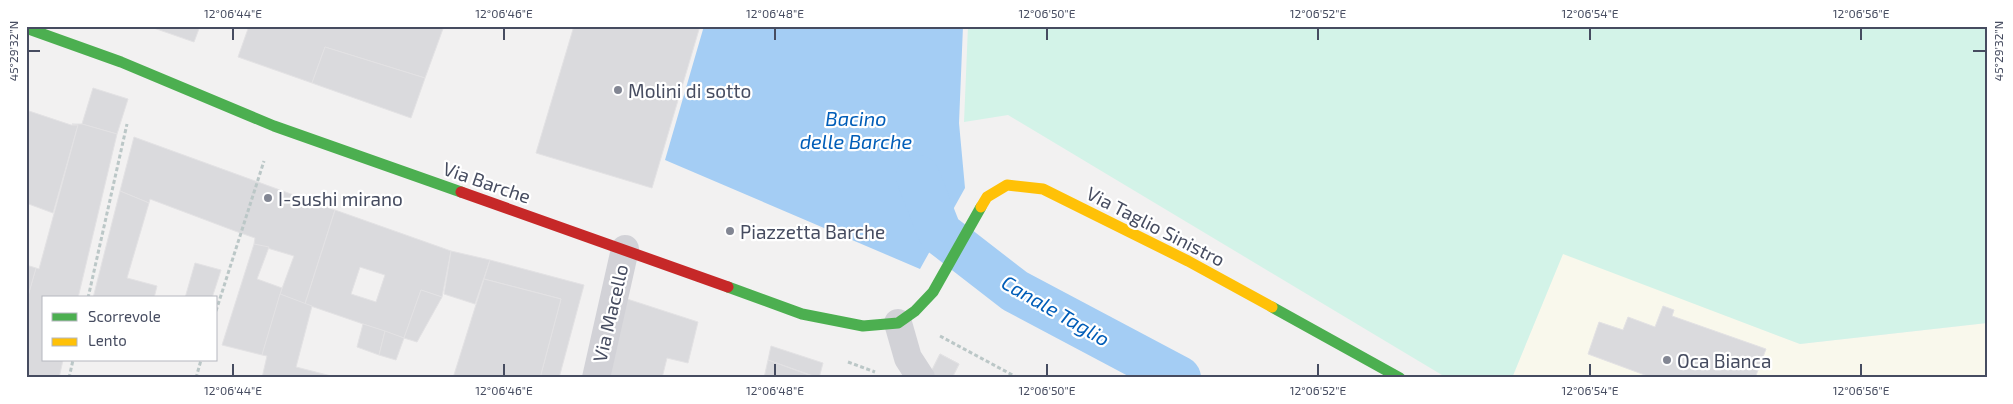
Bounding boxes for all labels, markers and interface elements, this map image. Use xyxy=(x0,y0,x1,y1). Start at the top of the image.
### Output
text: 12°06'44"E xyxy=(204,6,262,20)
text: 12°06'46"E xyxy=(475,6,533,20)
text: 12°06'48"E xyxy=(746,6,804,20)
text: 12°06'50"E xyxy=(1018,6,1076,20)
text: 12°06'52"E xyxy=(1290,6,1347,20)
text: 12°06'54"E xyxy=(1561,6,1619,20)
text: 12°06'56"E xyxy=(1833,6,1890,20)
text: 45°29'32"N xyxy=(6,21,20,81)
text: 45°29'32"N xyxy=(1991,21,2005,81)
place label: Molini di sotto xyxy=(628,79,751,102)
marker: Molini di sotto xyxy=(612,84,624,96)
water label: Bacino delle Barche xyxy=(800,106,913,153)
street label: Via Barche xyxy=(440,156,534,208)
street label: Via Taglio Sinistro xyxy=(1083,181,1229,271)
place label: I-sushi mirano xyxy=(278,187,403,210)
marker: I-sushi mirano xyxy=(262,192,274,204)
place label: Piazzetta Barche xyxy=(740,220,885,243)
marker: Piazzetta Barche xyxy=(724,225,736,237)
street label: Via Macello xyxy=(588,262,632,364)
water label: Canale Taglio xyxy=(998,269,1114,351)
legend xyxy=(42,296,218,362)
text: Scorrevole xyxy=(88,307,161,325)
text: Lento xyxy=(88,331,127,349)
place label: Oca Bianca xyxy=(1677,349,1771,372)
marker: Oca Bianca xyxy=(1661,354,1673,366)
text: 12°06'44"E xyxy=(204,383,262,397)
text: 12°06'46"E xyxy=(475,383,533,397)
text: 12°06'48"E xyxy=(746,383,804,397)
text: 12°06'50"E xyxy=(1018,383,1076,397)
text: 12°06'52"E xyxy=(1290,383,1347,397)
text: 12°06'54"E xyxy=(1561,383,1619,397)
text: 12°06'56"E xyxy=(1833,383,1890,397)

